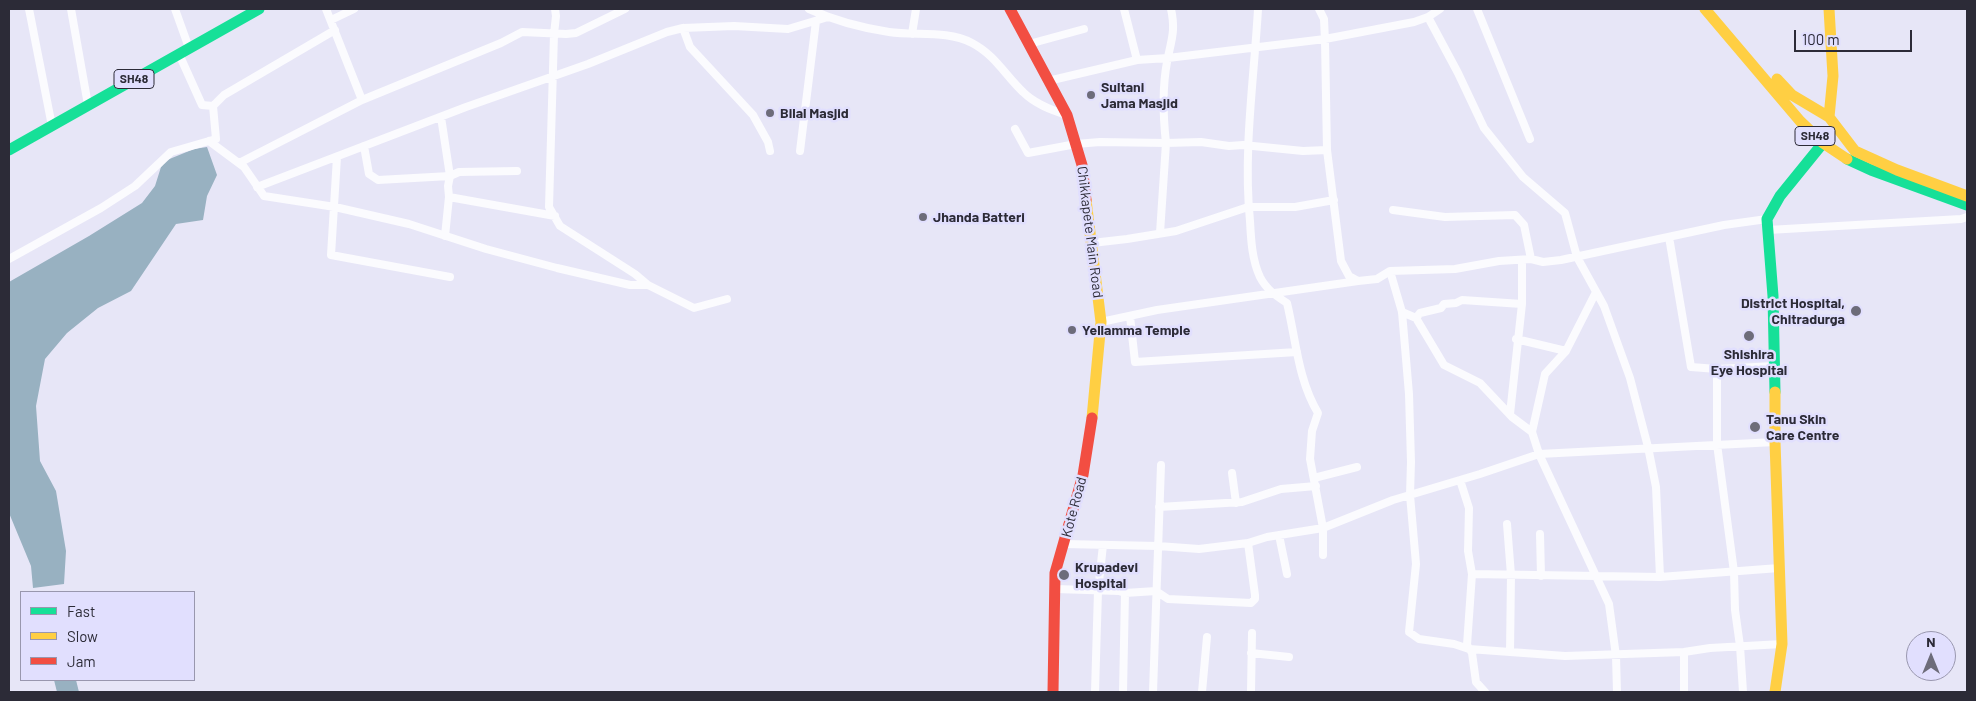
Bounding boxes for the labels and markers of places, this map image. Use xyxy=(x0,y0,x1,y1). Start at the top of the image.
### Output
place label: Sultani Jama Masjid xyxy=(1101,79,1178,111)
marker: Sultani Jama Masjid xyxy=(1085,89,1097,101)
place label: Bilal Masjid xyxy=(780,105,849,121)
marker: Bilal Masjid xyxy=(764,107,776,119)
place label: Jhanda Batteri xyxy=(933,209,1025,225)
marker: Jhanda Batteri xyxy=(917,211,929,223)
place label: District Hospital, Chitradurga xyxy=(1741,295,1845,328)
marker: District Hospital, Chitradurga xyxy=(1849,304,1863,318)
place label: Yellamma Temple xyxy=(1082,322,1190,338)
marker: Yellamma Temple xyxy=(1066,324,1078,336)
marker: Shishira Eye Hospital xyxy=(1742,329,1756,343)
place label: Shishira Eye Hospital xyxy=(1711,346,1787,378)
place label: Tanu Skin Care Centre xyxy=(1766,411,1839,444)
marker: Tanu Skin Care Centre xyxy=(1748,420,1762,434)
place label: Krupadevi Hospital xyxy=(1075,559,1138,592)
marker: Krupadevi Hospital xyxy=(1057,568,1071,582)

